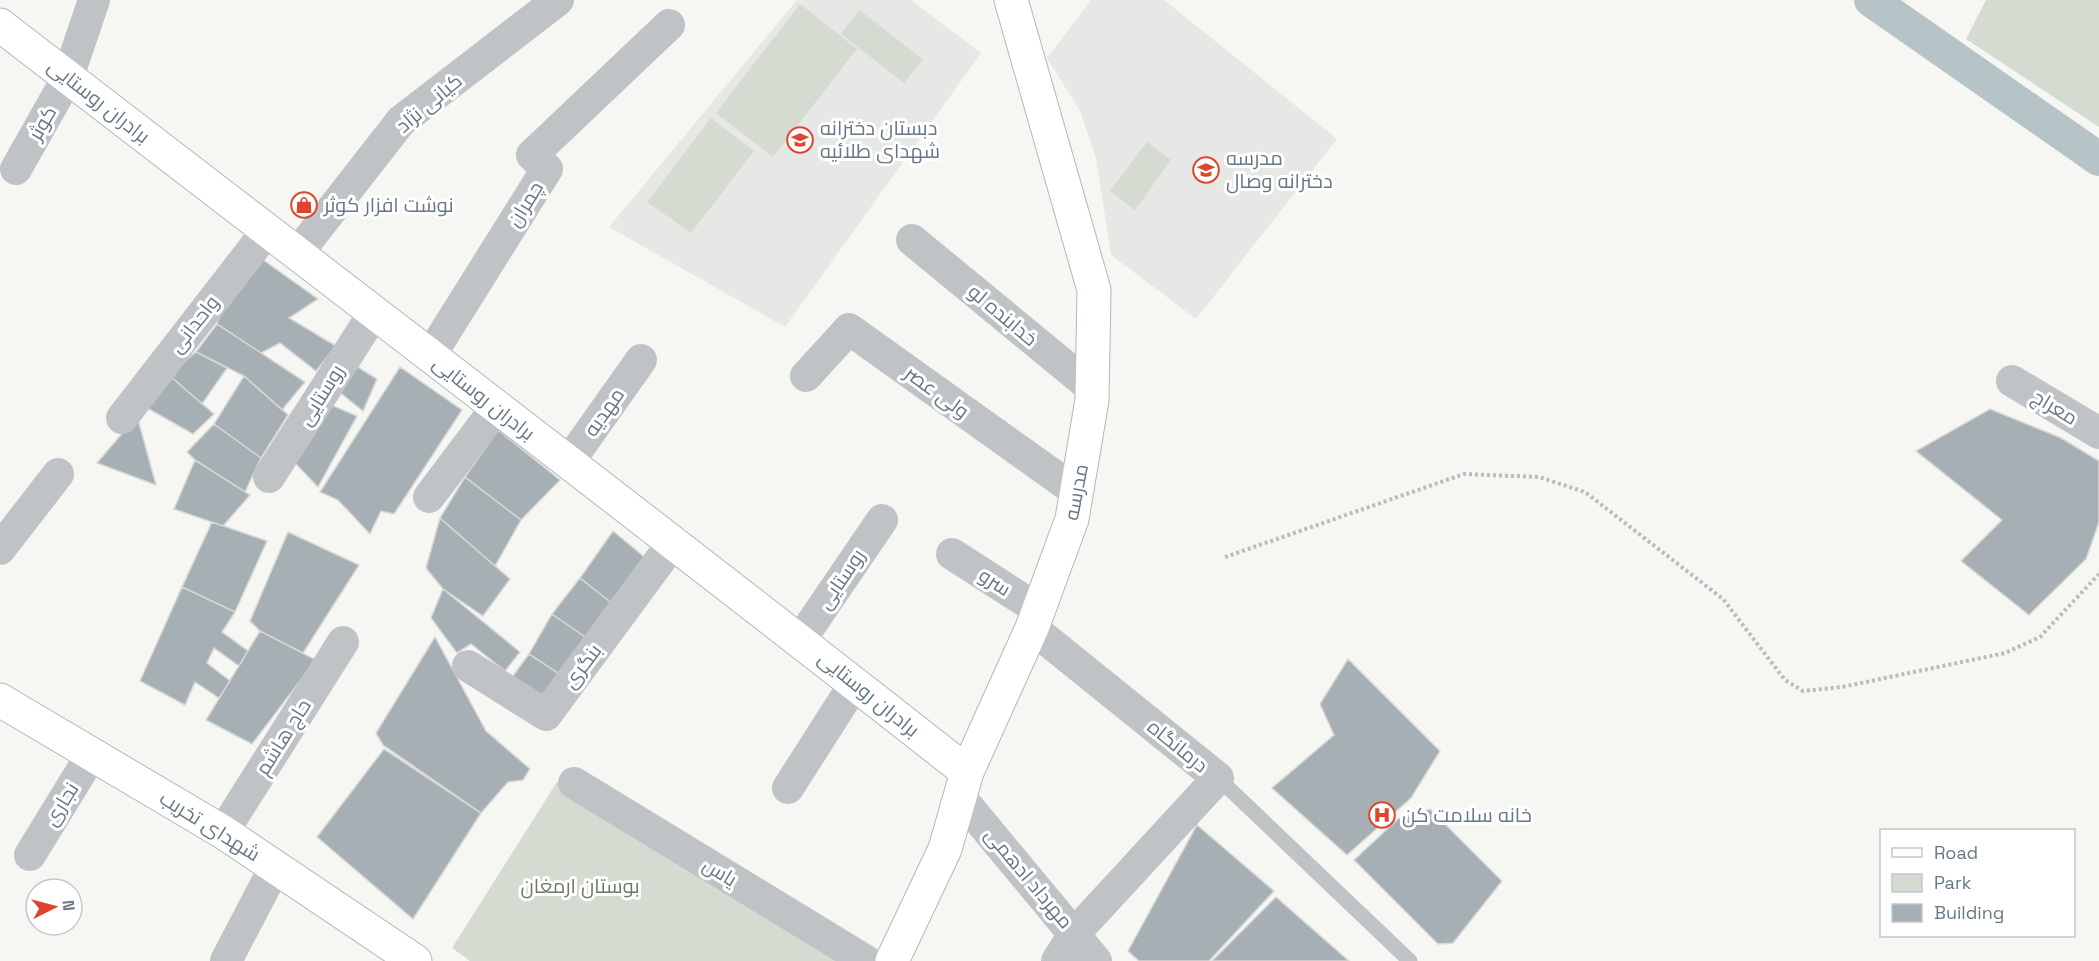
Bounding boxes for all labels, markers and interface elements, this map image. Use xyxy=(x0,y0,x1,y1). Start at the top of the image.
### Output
street label: برادران روستایی xyxy=(43,53,155,149)
street label: کیانی نژاد xyxy=(390,68,468,138)
street label: کوثر xyxy=(21,101,62,146)
place label: دبستان دخترانه شهدای طلائیه xyxy=(820,115,940,164)
school or university icon: دبستان دخترانه شهدای طلائیه xyxy=(785,125,815,155)
place label: مدرسه دخترانه وصال xyxy=(1226,145,1333,194)
school or university icon: مدرسه دخترانه وصال xyxy=(1191,155,1221,185)
street label: چمران xyxy=(501,176,549,232)
shop icon: نوشت افزار کوثر xyxy=(289,190,319,220)
place label: نوشت افزار کوثر xyxy=(323,192,454,218)
street label: خدابنده لو xyxy=(963,278,1043,352)
street label: واحدانی xyxy=(163,290,225,358)
street label: برادران روستایی xyxy=(428,350,540,446)
street label: روستایی xyxy=(292,359,350,431)
street label: ولی عصر xyxy=(899,359,974,424)
street label: مهدیه xyxy=(578,383,630,441)
street label: معراج xyxy=(2027,383,2083,432)
street label: مدرسه xyxy=(1058,462,1094,522)
street label: روستایی xyxy=(811,544,871,614)
street label: سرو xyxy=(974,562,1016,602)
street label: بنگری xyxy=(557,638,607,694)
street label: برادران روستایی xyxy=(813,645,925,743)
street label: حاج هاشم xyxy=(249,694,317,781)
street label: درمانگاه xyxy=(1142,714,1214,778)
street label: نجاری xyxy=(38,777,84,831)
street label: شهدای تخریب xyxy=(155,785,265,867)
hospital icon: خانه سلامت کن xyxy=(1367,800,1397,830)
place label: خانه سلامت کن xyxy=(1402,802,1532,828)
street label: مهرداد ادهمی xyxy=(979,822,1079,934)
legend xyxy=(1880,829,2075,937)
text: Road xyxy=(1934,841,1978,864)
street label: یاس xyxy=(698,852,742,893)
text: Park xyxy=(1934,871,1972,894)
park label: بوستان ارمغان xyxy=(520,873,640,899)
north arrow xyxy=(24,877,84,937)
text: N xyxy=(57,899,79,912)
text: Building xyxy=(1934,901,2004,924)

